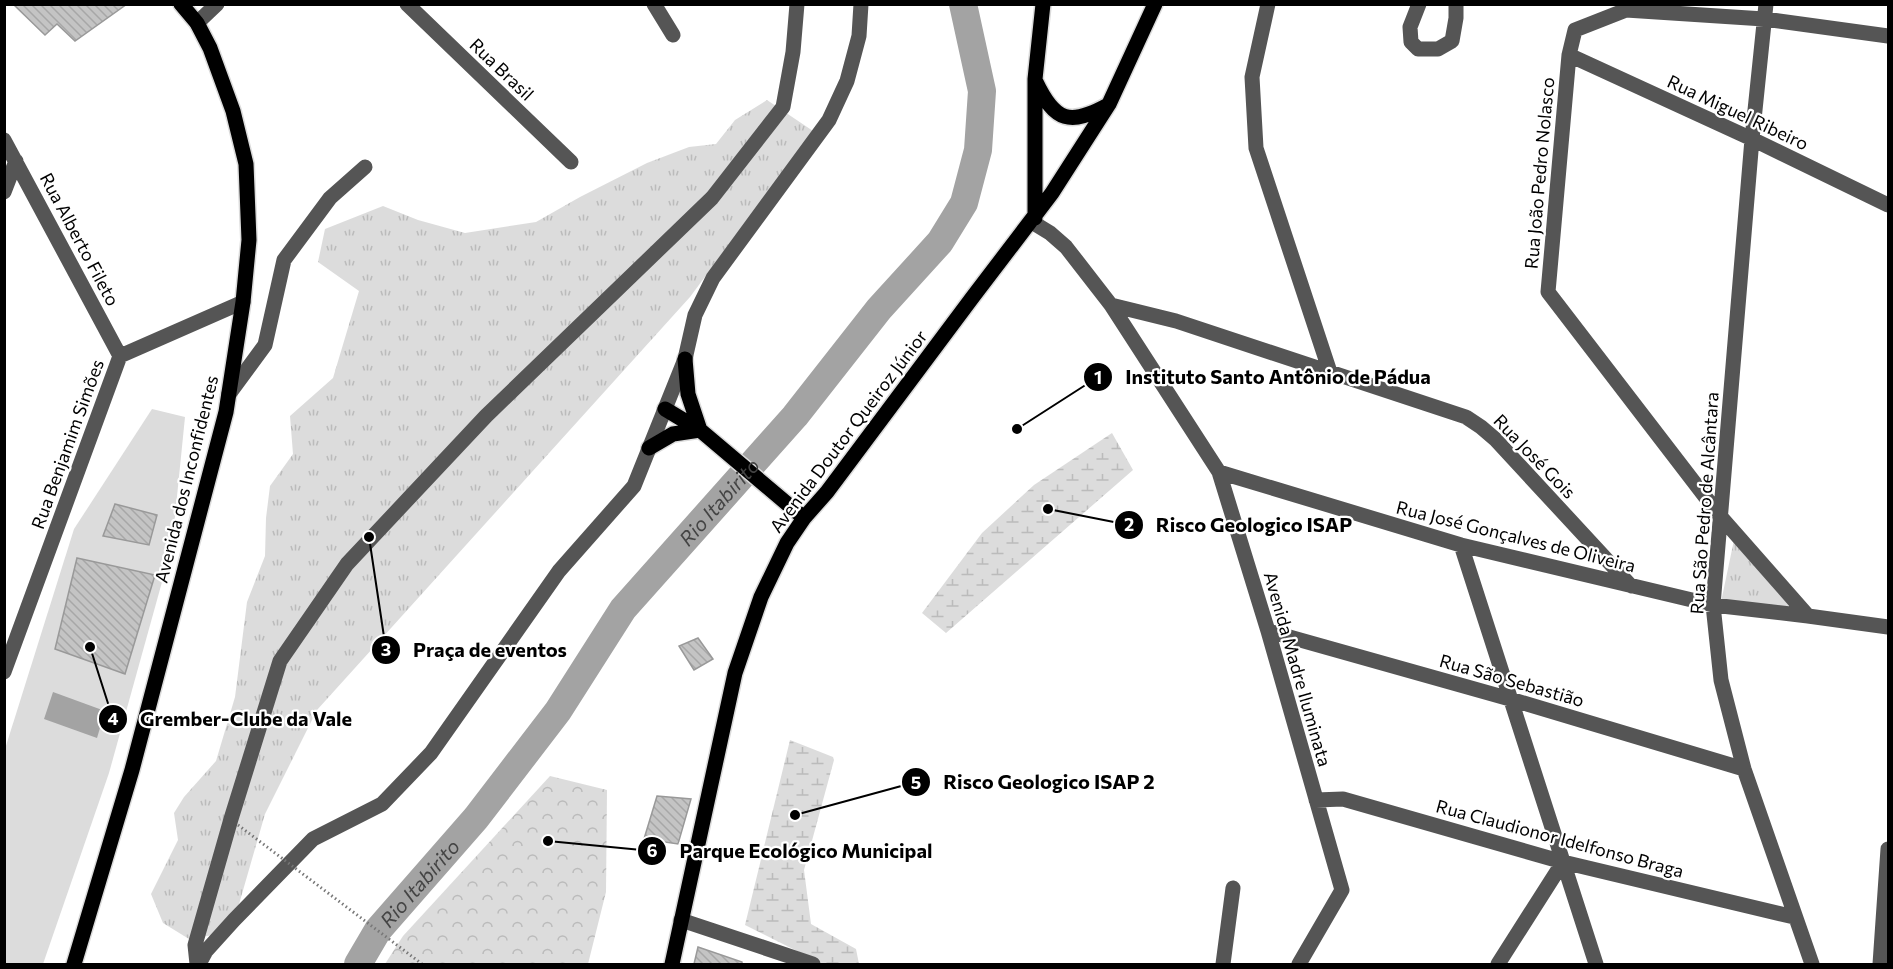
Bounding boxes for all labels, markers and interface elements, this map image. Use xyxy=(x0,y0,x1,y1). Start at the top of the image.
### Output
street label: Rua Brasil xyxy=(465,33,539,105)
street label: Rua Miguel Ribeiro xyxy=(1664,70,1812,154)
street label: Rua João Pedro Nolasco xyxy=(1520,76,1558,270)
street label: Rua Alberto Fileto xyxy=(36,169,124,309)
street label: Avenida Doutor Queiroz Júnior xyxy=(765,325,931,537)
street label: Rua Benjamim Simões xyxy=(26,356,108,532)
callout: Instituto Santo Antônio de Pádua xyxy=(1083,358,1442,396)
text: Instituto Santo Antônio de Pádua xyxy=(1125,364,1431,388)
text: 1 xyxy=(1094,366,1102,388)
street label: Avenida dos Inconfidentes xyxy=(150,373,222,585)
street label: Rua São Pedro de Alcântara xyxy=(1685,391,1723,615)
street label: Rua José Gois xyxy=(1489,409,1581,503)
water label: Rio Itabirito xyxy=(674,453,764,550)
street label: Rua José Gonçalves de Oliveira xyxy=(1394,496,1638,576)
callout: Risco Geologico ISAP xyxy=(1114,506,1364,544)
text: Risco Geologico ISAP xyxy=(1156,512,1352,536)
text: 2 xyxy=(1124,513,1134,535)
street label: Avenida Madre Iluminata xyxy=(1260,569,1336,769)
callout: Praça de eventos xyxy=(371,631,579,669)
text: Praça de eventos xyxy=(413,637,567,661)
text: 3 xyxy=(381,638,391,660)
street label: Rua São Sebastião xyxy=(1437,649,1587,711)
callout: Grember-Clube da Vale xyxy=(98,700,364,738)
text: Grember-Clube da Vale xyxy=(140,706,352,730)
text: 4 xyxy=(107,707,119,729)
callout: Risco Geologico ISAP 2 xyxy=(901,763,1166,801)
text: Risco Geologico ISAP 2 xyxy=(943,769,1155,793)
text: 5 xyxy=(911,771,921,793)
street label: Rua Claudionor Idelfonso Braga xyxy=(1434,794,1686,882)
callout: Parque Ecológico Municipal xyxy=(637,832,944,870)
water label: Rio Itabirito xyxy=(374,834,464,932)
text: Parque Ecológico Municipal xyxy=(680,838,932,862)
text: 6 xyxy=(646,839,658,861)

